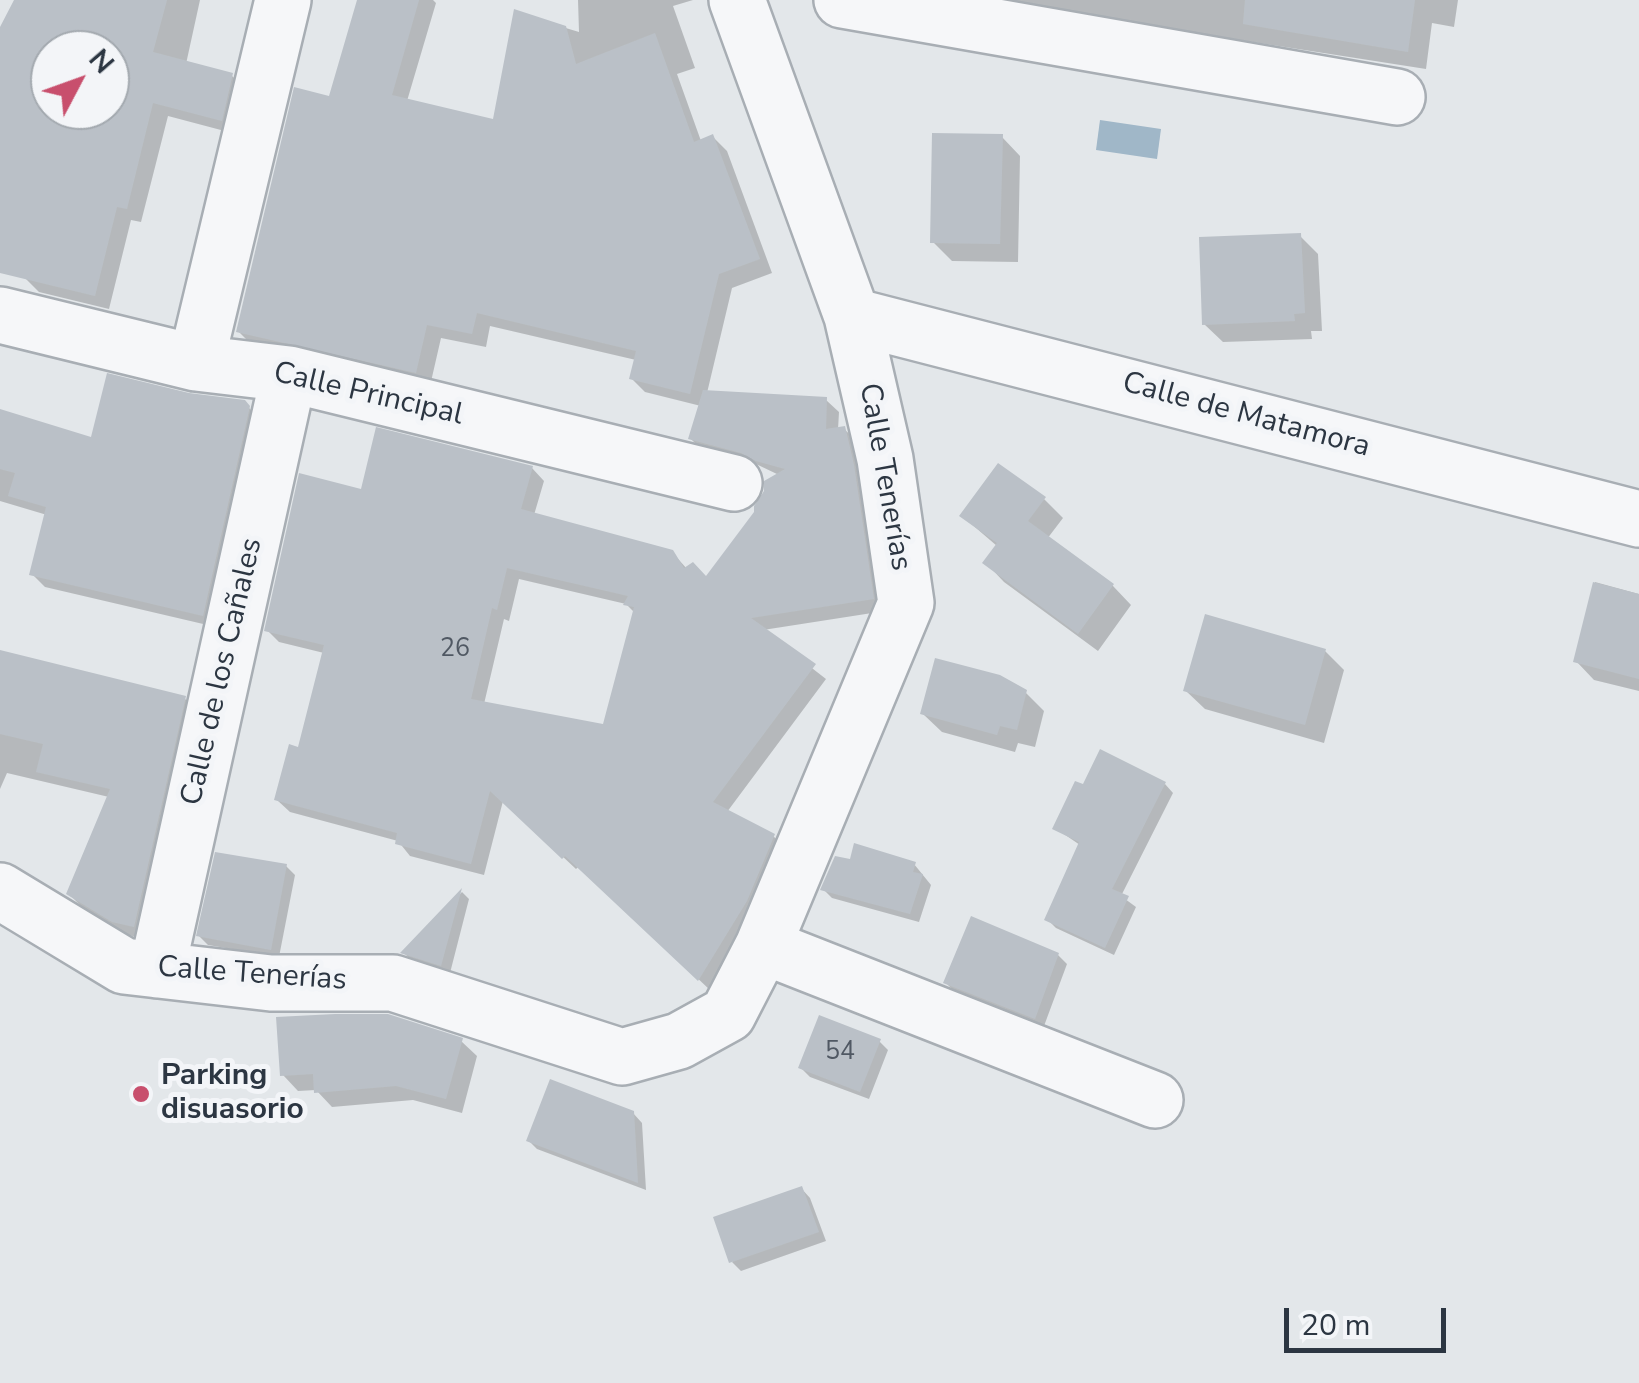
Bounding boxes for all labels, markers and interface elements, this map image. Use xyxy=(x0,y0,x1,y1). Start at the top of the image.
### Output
north arrow xyxy=(30,30,130,130)
text: N xyxy=(80,41,122,82)
street label: Calle Principal xyxy=(270,356,466,434)
street label: Calle de Matamora xyxy=(1118,366,1374,466)
street label: Calle Tenerías xyxy=(850,380,918,574)
street label: Calle de los Cañales xyxy=(175,535,271,809)
house number: 26 xyxy=(440,635,470,665)
street label: Calle Tenerías xyxy=(156,950,348,1000)
house number: 54 xyxy=(825,1038,855,1068)
place label: Parking disuasorio xyxy=(161,1059,304,1130)
marker: Parking disuasorio xyxy=(130,1083,152,1105)
scale bar xyxy=(1289,1288,1452,1350)
text: 20 m xyxy=(1301,1305,1370,1346)

